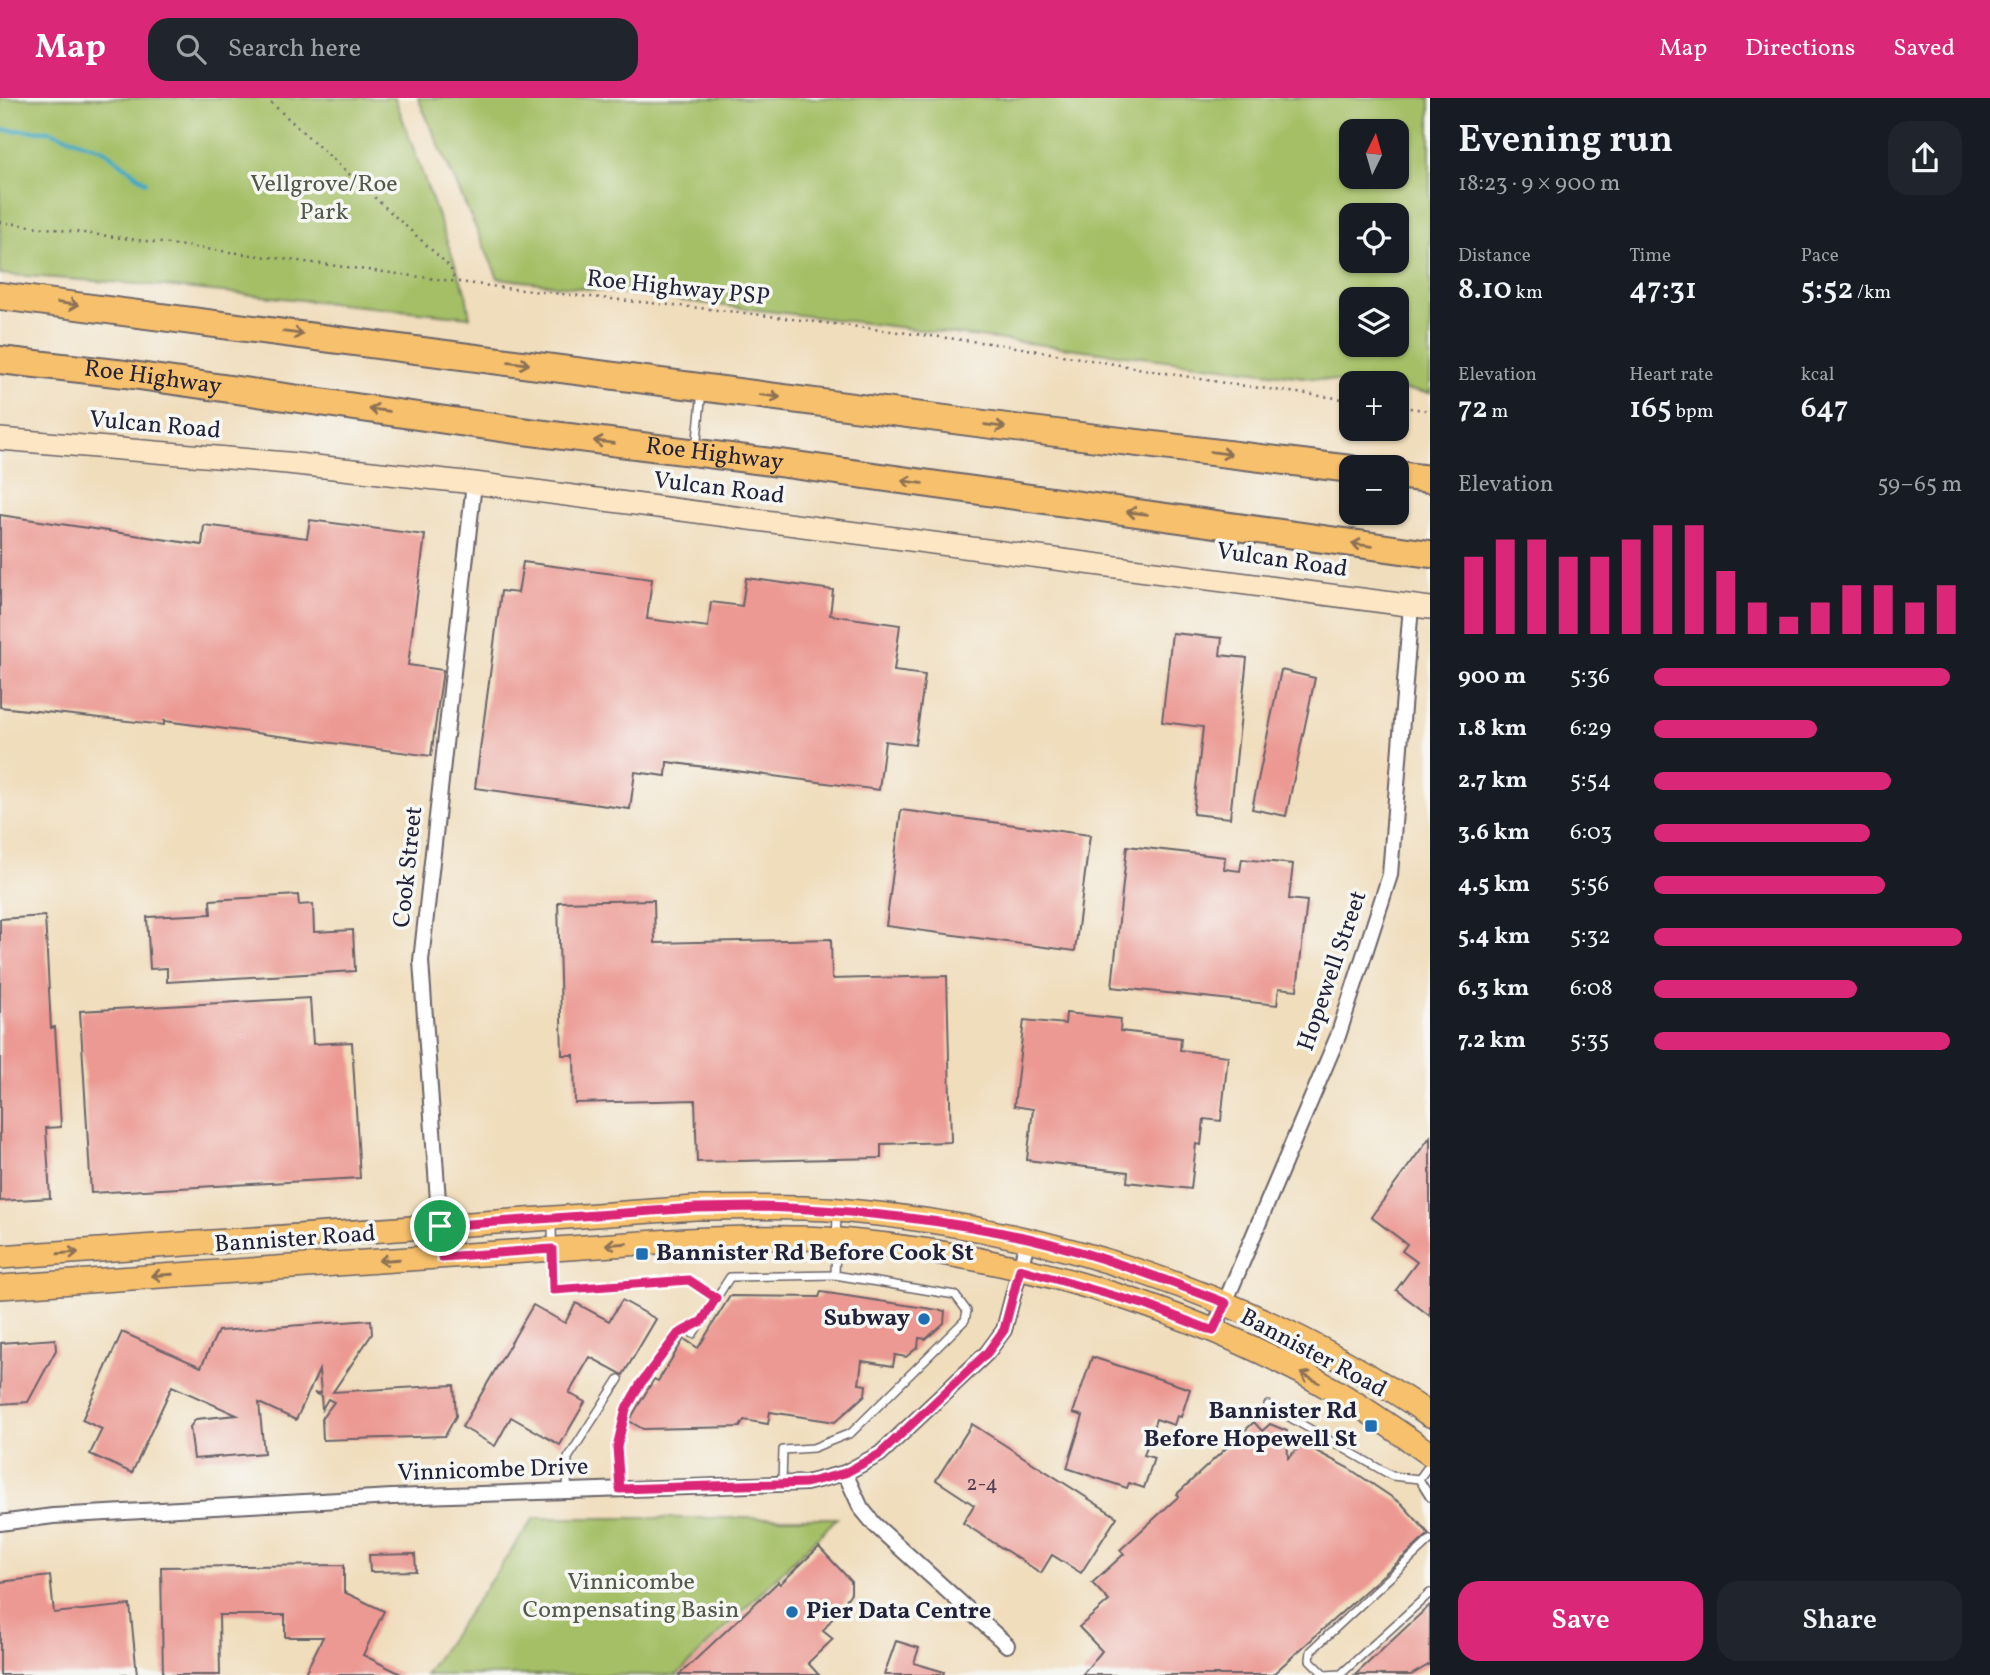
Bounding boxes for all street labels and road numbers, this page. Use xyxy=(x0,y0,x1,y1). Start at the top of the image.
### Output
street label: Roe Highway PSP xyxy=(585,262,771,316)
street label: Roe Highway xyxy=(82,353,224,405)
street label: Vulcan Road xyxy=(88,403,222,449)
street label: Roe Highway xyxy=(644,430,786,480)
street label: Vulcan Road xyxy=(651,464,787,514)
street label: Vulcan Road xyxy=(1214,535,1350,587)
street label: Cook Street xyxy=(386,805,432,929)
street label: Hopewell Street xyxy=(1290,886,1376,1056)
street label: Bannister Road xyxy=(213,1217,377,1263)
street label: Bannister Road xyxy=(1234,1301,1392,1407)
street label: Vinnicombe Drive xyxy=(397,1451,589,1491)

